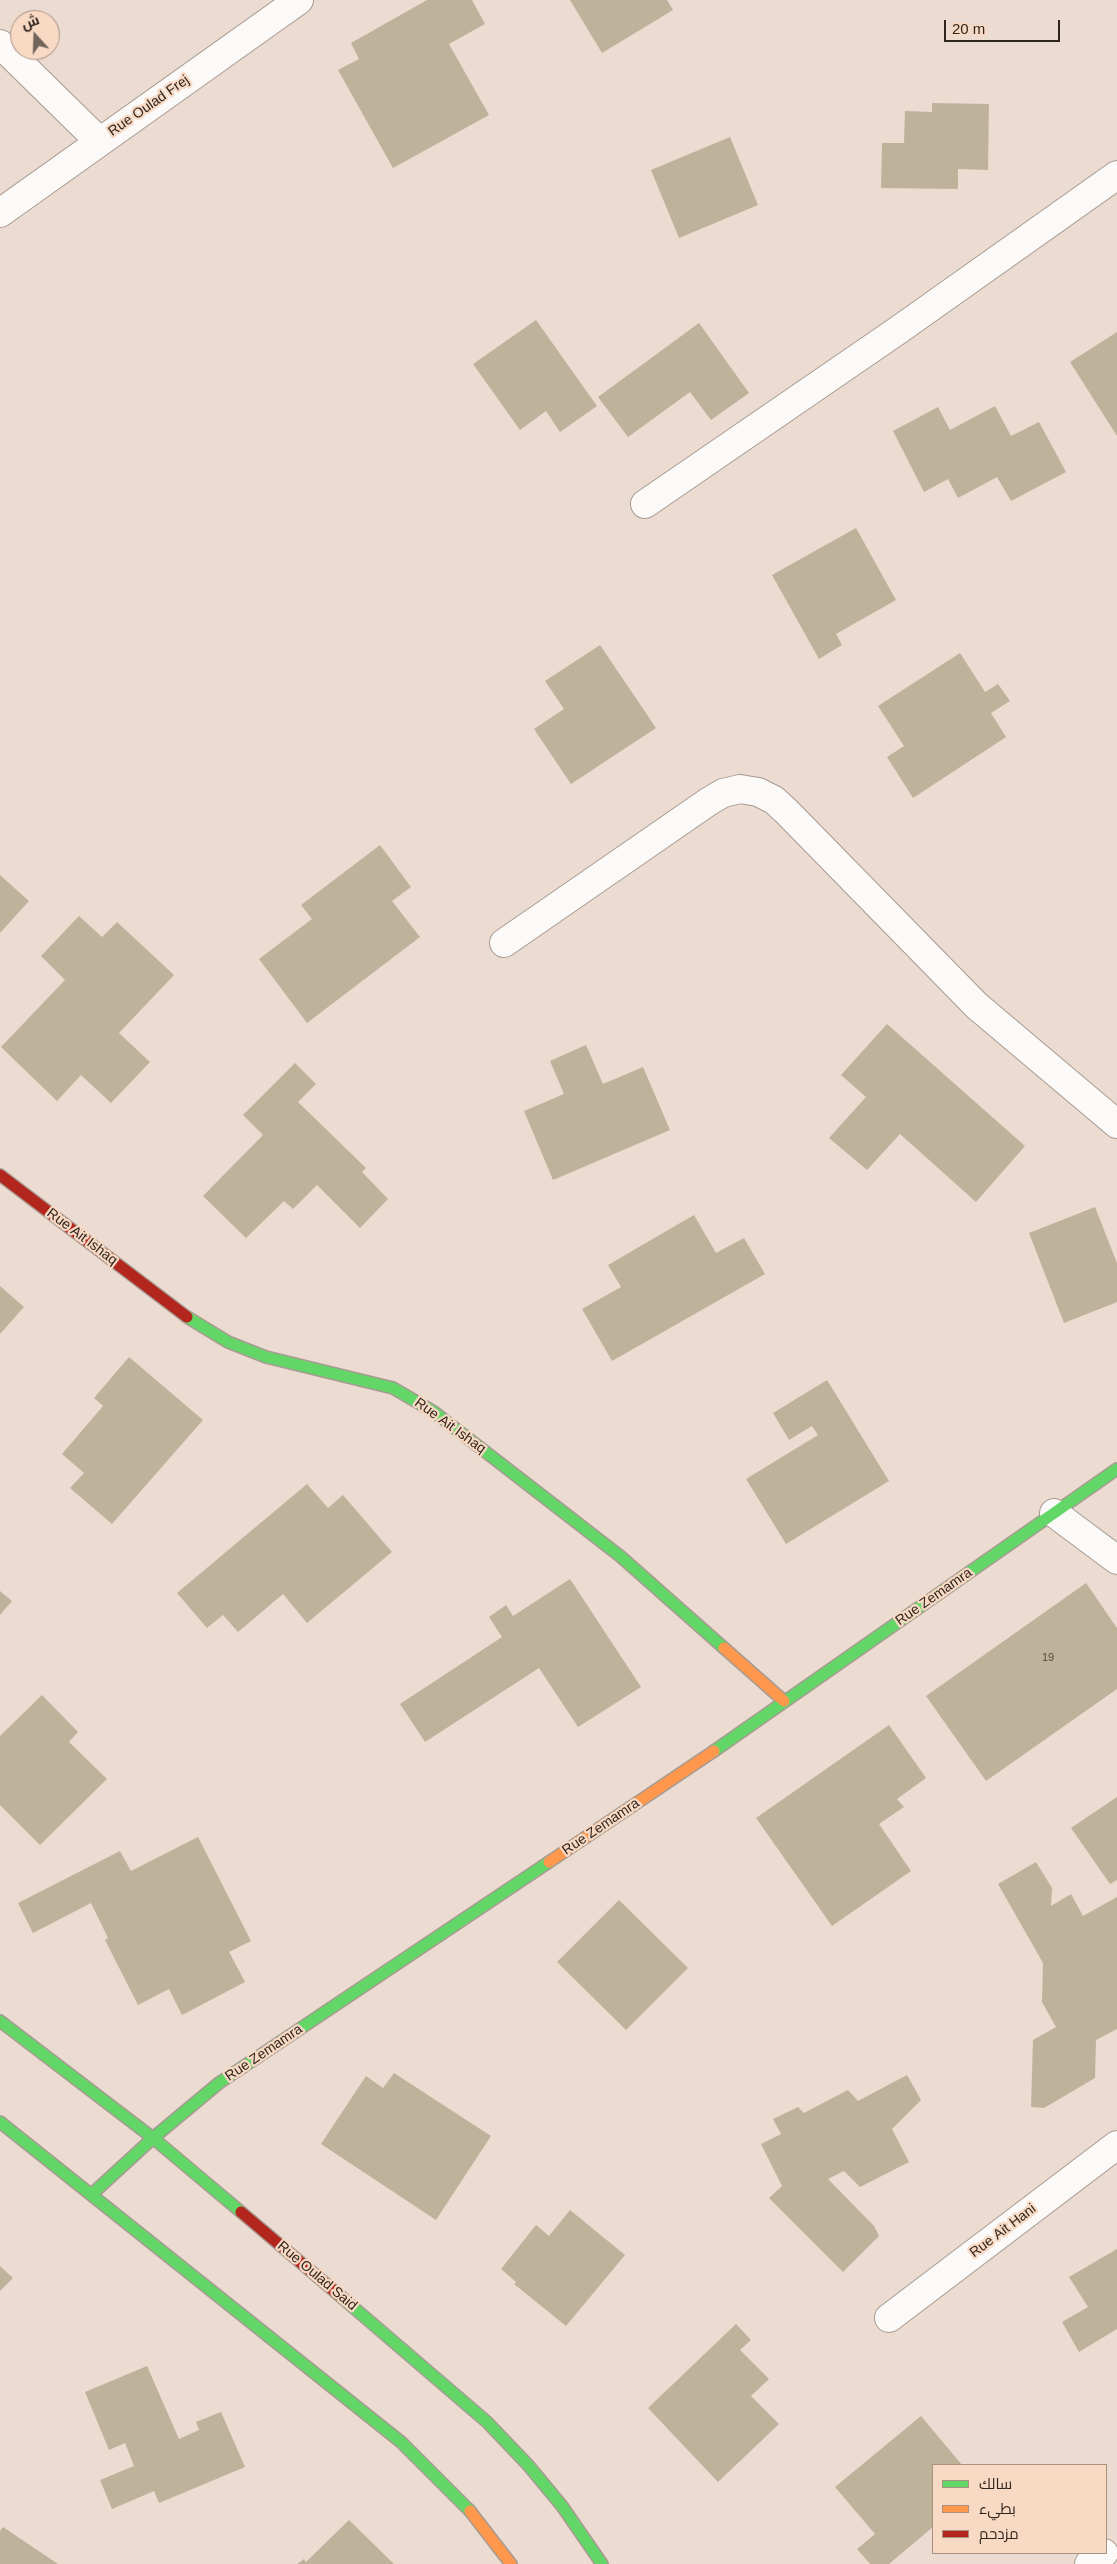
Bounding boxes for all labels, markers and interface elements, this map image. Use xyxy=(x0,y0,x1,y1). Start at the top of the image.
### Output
north arrow xyxy=(10,10,60,60)
scale bar xyxy=(947,10,1063,42)
text: ش xyxy=(19,11,41,32)
text: 20 m xyxy=(952,20,985,37)
street label: Rue Oulad Frej xyxy=(105,72,193,140)
street label: Rue Ait Ishaq xyxy=(43,1205,121,1269)
street label: Rue Ait Ishaq xyxy=(411,1395,489,1457)
street label: Rue Zemamra xyxy=(893,1564,975,1630)
house number: 19 xyxy=(1042,1651,1054,1665)
street label: Rue Zemamra xyxy=(559,1795,643,1859)
street label: Rue Zemamra xyxy=(222,2021,306,2085)
street label: Rue Ait Hani xyxy=(967,2201,1039,2261)
street label: Rue Oulad Said xyxy=(274,2238,360,2314)
legend xyxy=(932,2464,1107,2554)
text: سالك xyxy=(979,2475,1012,2492)
text: بطيء xyxy=(979,2500,1016,2517)
text: مزدحم xyxy=(979,2525,1019,2542)

